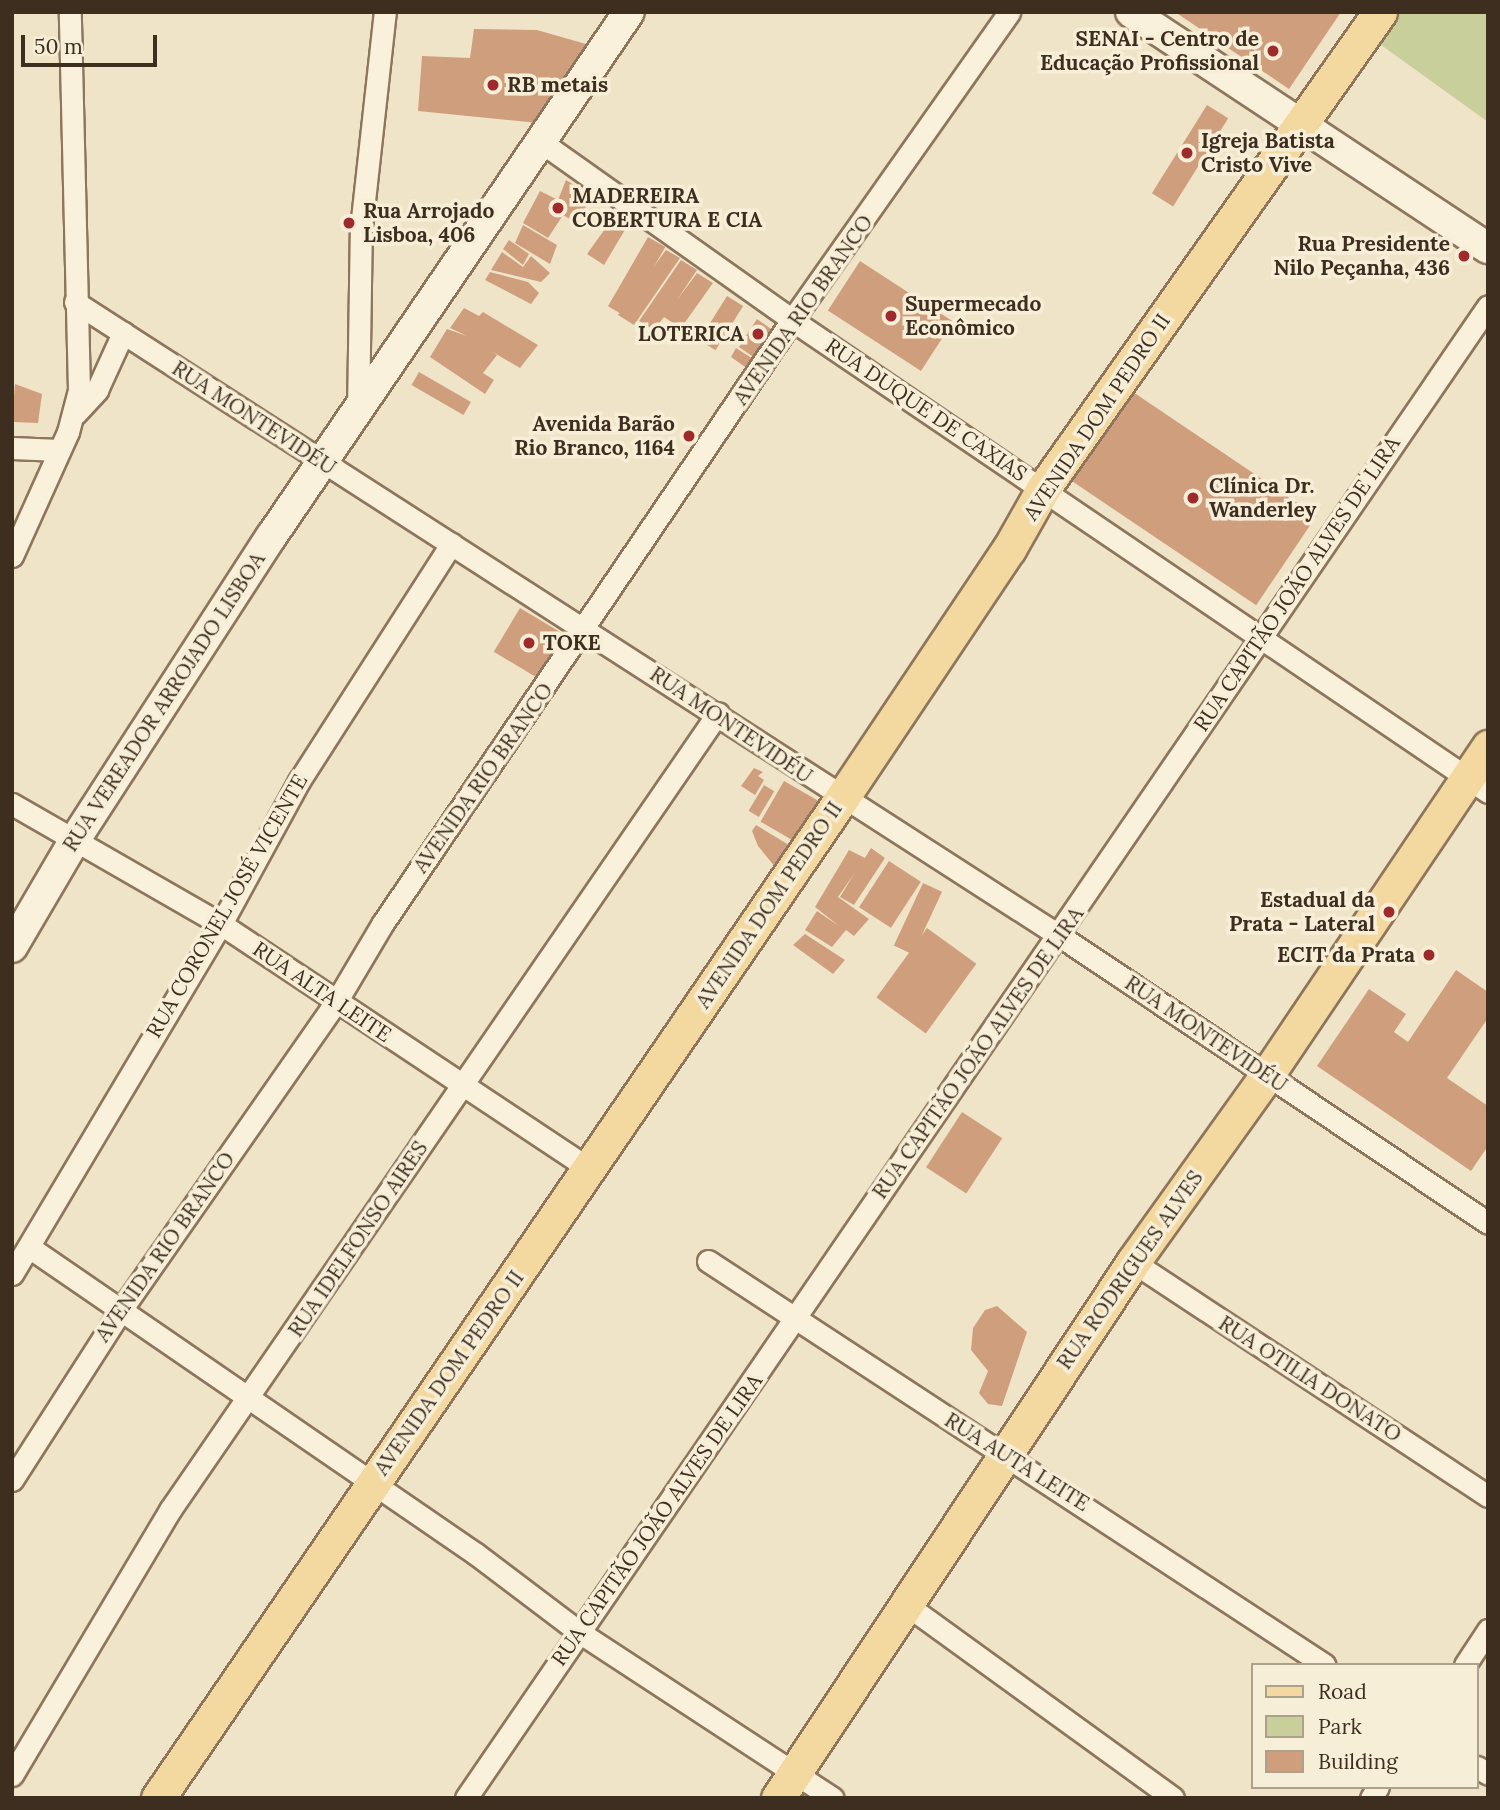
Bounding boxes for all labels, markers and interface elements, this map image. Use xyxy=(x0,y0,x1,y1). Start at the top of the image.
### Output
scale bar xyxy=(24,21,161,65)
place label: SENAI - Centro de Educação Profissional xyxy=(1040,26,1259,76)
text: 50 m xyxy=(34,33,83,60)
marker: SENAI - Centro de Educação Profissional xyxy=(1265,43,1281,59)
place label: RB metais xyxy=(507,72,608,98)
marker: RB metais xyxy=(485,77,501,93)
place label: Igreja Batista Cristo Vive xyxy=(1201,128,1335,178)
marker: Igreja Batista Cristo Vive xyxy=(1179,145,1195,161)
place label: MADEREIRA COBERTURA E CIA xyxy=(572,183,762,233)
place label: Rua Arrojado Lisboa, 406 xyxy=(363,198,494,248)
marker: MADEREIRA COBERTURA E CIA xyxy=(550,200,566,216)
street label: AVENIDA RIO BRANCO xyxy=(728,210,878,410)
marker: Rua Arrojado Lisboa, 406 xyxy=(341,215,357,231)
place label: Rua Presidente Nilo Peçanha, 436 xyxy=(1274,231,1450,281)
marker: Rua Presidente Nilo Peçanha, 436 xyxy=(1456,248,1472,264)
place label: Supermecado Econômico xyxy=(905,291,1041,341)
marker: Supermecado Econômico xyxy=(883,308,899,324)
street label: AVENIDA DOM PEDRO II xyxy=(1018,309,1176,525)
place label: LOTERICA xyxy=(638,321,744,347)
marker: LOTERICA xyxy=(750,326,766,342)
street label: RUA DUQUE DE CAXIAS xyxy=(821,333,1031,487)
street label: RUA MONTEVIDÉU xyxy=(167,356,341,480)
place label: Avenida Barão Rio Branco, 1164 xyxy=(514,411,675,461)
marker: Avenida Barão Rio Branco, 1164 xyxy=(681,428,697,444)
street label: RUA CAPITÃO JOÃO ALVES DE LIRA xyxy=(1189,432,1405,736)
place label: Clínica Dr. Wanderley xyxy=(1209,473,1316,523)
marker: Clínica Dr. Wanderley xyxy=(1183,488,1203,508)
street label: RUA VEREADOR ARROJADO LISBOA xyxy=(58,548,270,856)
place label: TOKE xyxy=(543,630,601,656)
marker: TOKE xyxy=(521,635,537,651)
street label: RUA MONTEVIDÉU xyxy=(645,661,817,789)
street label: AVENIDA RIO BRANCO xyxy=(408,678,558,878)
street label: RUA CORONEL JOSÉ VICENTE xyxy=(141,770,313,1042)
street label: AVENIDA DOM PEDRO II xyxy=(690,797,848,1013)
place label: Estadual da Prata - Lateral xyxy=(1229,887,1375,937)
street label: RUA CAPITÃO JOÃO ALVES DE LIRA xyxy=(867,902,1089,1204)
marker: Estadual da Prata - Lateral xyxy=(1381,904,1397,920)
street label: RUA ALTA LEITE xyxy=(248,936,396,1048)
place label: ECIT da Prata xyxy=(1277,942,1415,968)
marker: ECIT da Prata xyxy=(1421,947,1437,963)
street label: RUA MONTEVIDÉU xyxy=(1120,970,1292,1098)
street label: RUA IDELFONSO AIRES xyxy=(283,1136,433,1342)
street label: AVENIDA RIO BRANCO xyxy=(90,1147,240,1347)
street label: RUA RODRIGUES ALVES xyxy=(1052,1166,1208,1374)
street label: AVENIDA DOM PEDRO II xyxy=(369,1266,529,1480)
street label: RUA OTILIA DONATO xyxy=(1214,1311,1406,1447)
street label: RUA CAPITÃO JOÃO ALVES DE LIRA xyxy=(546,1369,768,1671)
street label: RUA AUTA LEITE xyxy=(940,1407,1094,1517)
legend xyxy=(1252,1663,1479,1789)
text: Road xyxy=(1318,1678,1367,1705)
text: Park xyxy=(1318,1713,1362,1740)
text: Building xyxy=(1318,1748,1398,1775)

